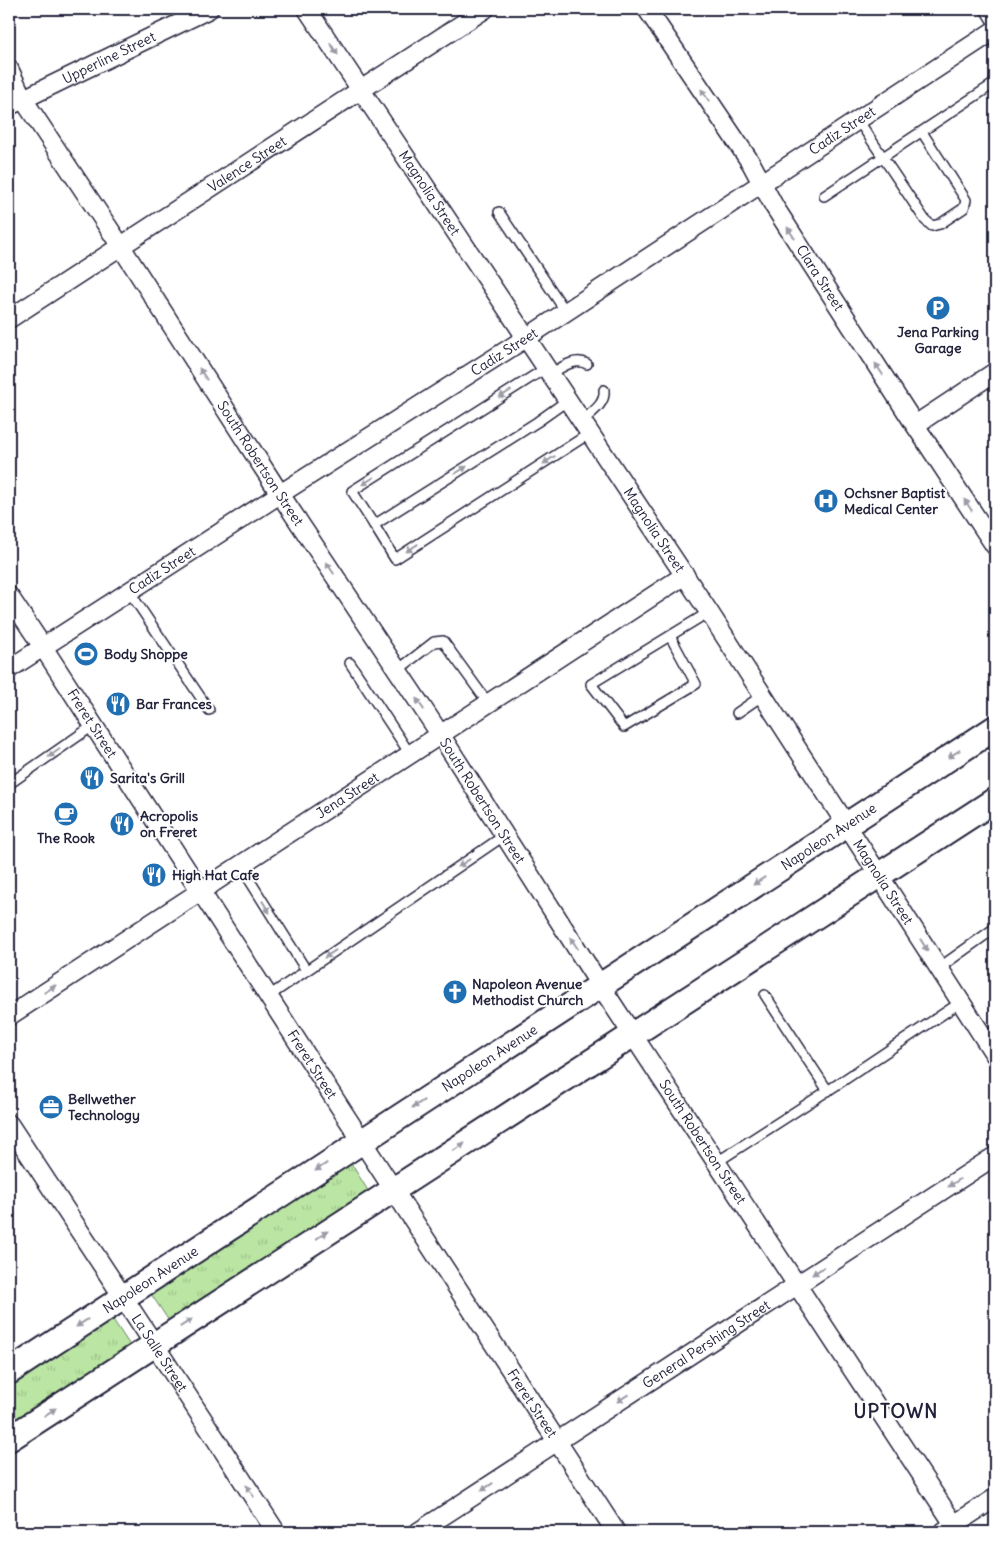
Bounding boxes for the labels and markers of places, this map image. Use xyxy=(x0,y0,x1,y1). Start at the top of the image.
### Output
parking icon: Jena Parking Garage xyxy=(925,295,951,321)
place label: Jena Parking Garage xyxy=(897,323,979,357)
place label: Ochsner Baptist Medical Center xyxy=(844,484,945,518)
hospital icon: Ochsner Baptist Medical Center xyxy=(813,488,839,514)
sports icon: Body Shoppe xyxy=(73,641,99,667)
place label: Body Shoppe xyxy=(104,645,188,663)
restaurant icon: Bar Frances xyxy=(105,691,131,717)
place label: Bar Frances xyxy=(136,695,213,713)
restaurant icon: Sarita's Grill xyxy=(79,765,105,791)
place label: Sarita's Grill xyxy=(110,769,185,787)
cafe icon: The Rook xyxy=(53,801,79,827)
place label: Acropolis on Freret xyxy=(140,807,199,841)
restaurant icon: Acropolis on Freret xyxy=(109,811,135,837)
place label: The Rook xyxy=(37,829,95,847)
restaurant icon: High Hat Cafe xyxy=(141,862,167,888)
place label: High Hat Cafe xyxy=(172,866,260,884)
place label: Napoleon Avenue Methodist Church xyxy=(472,975,583,1009)
church icon: Napoleon Avenue Methodist Church xyxy=(442,979,468,1005)
place label: Bellwether Technology xyxy=(68,1090,140,1124)
office icon: Bellwether Technology xyxy=(38,1094,64,1120)

